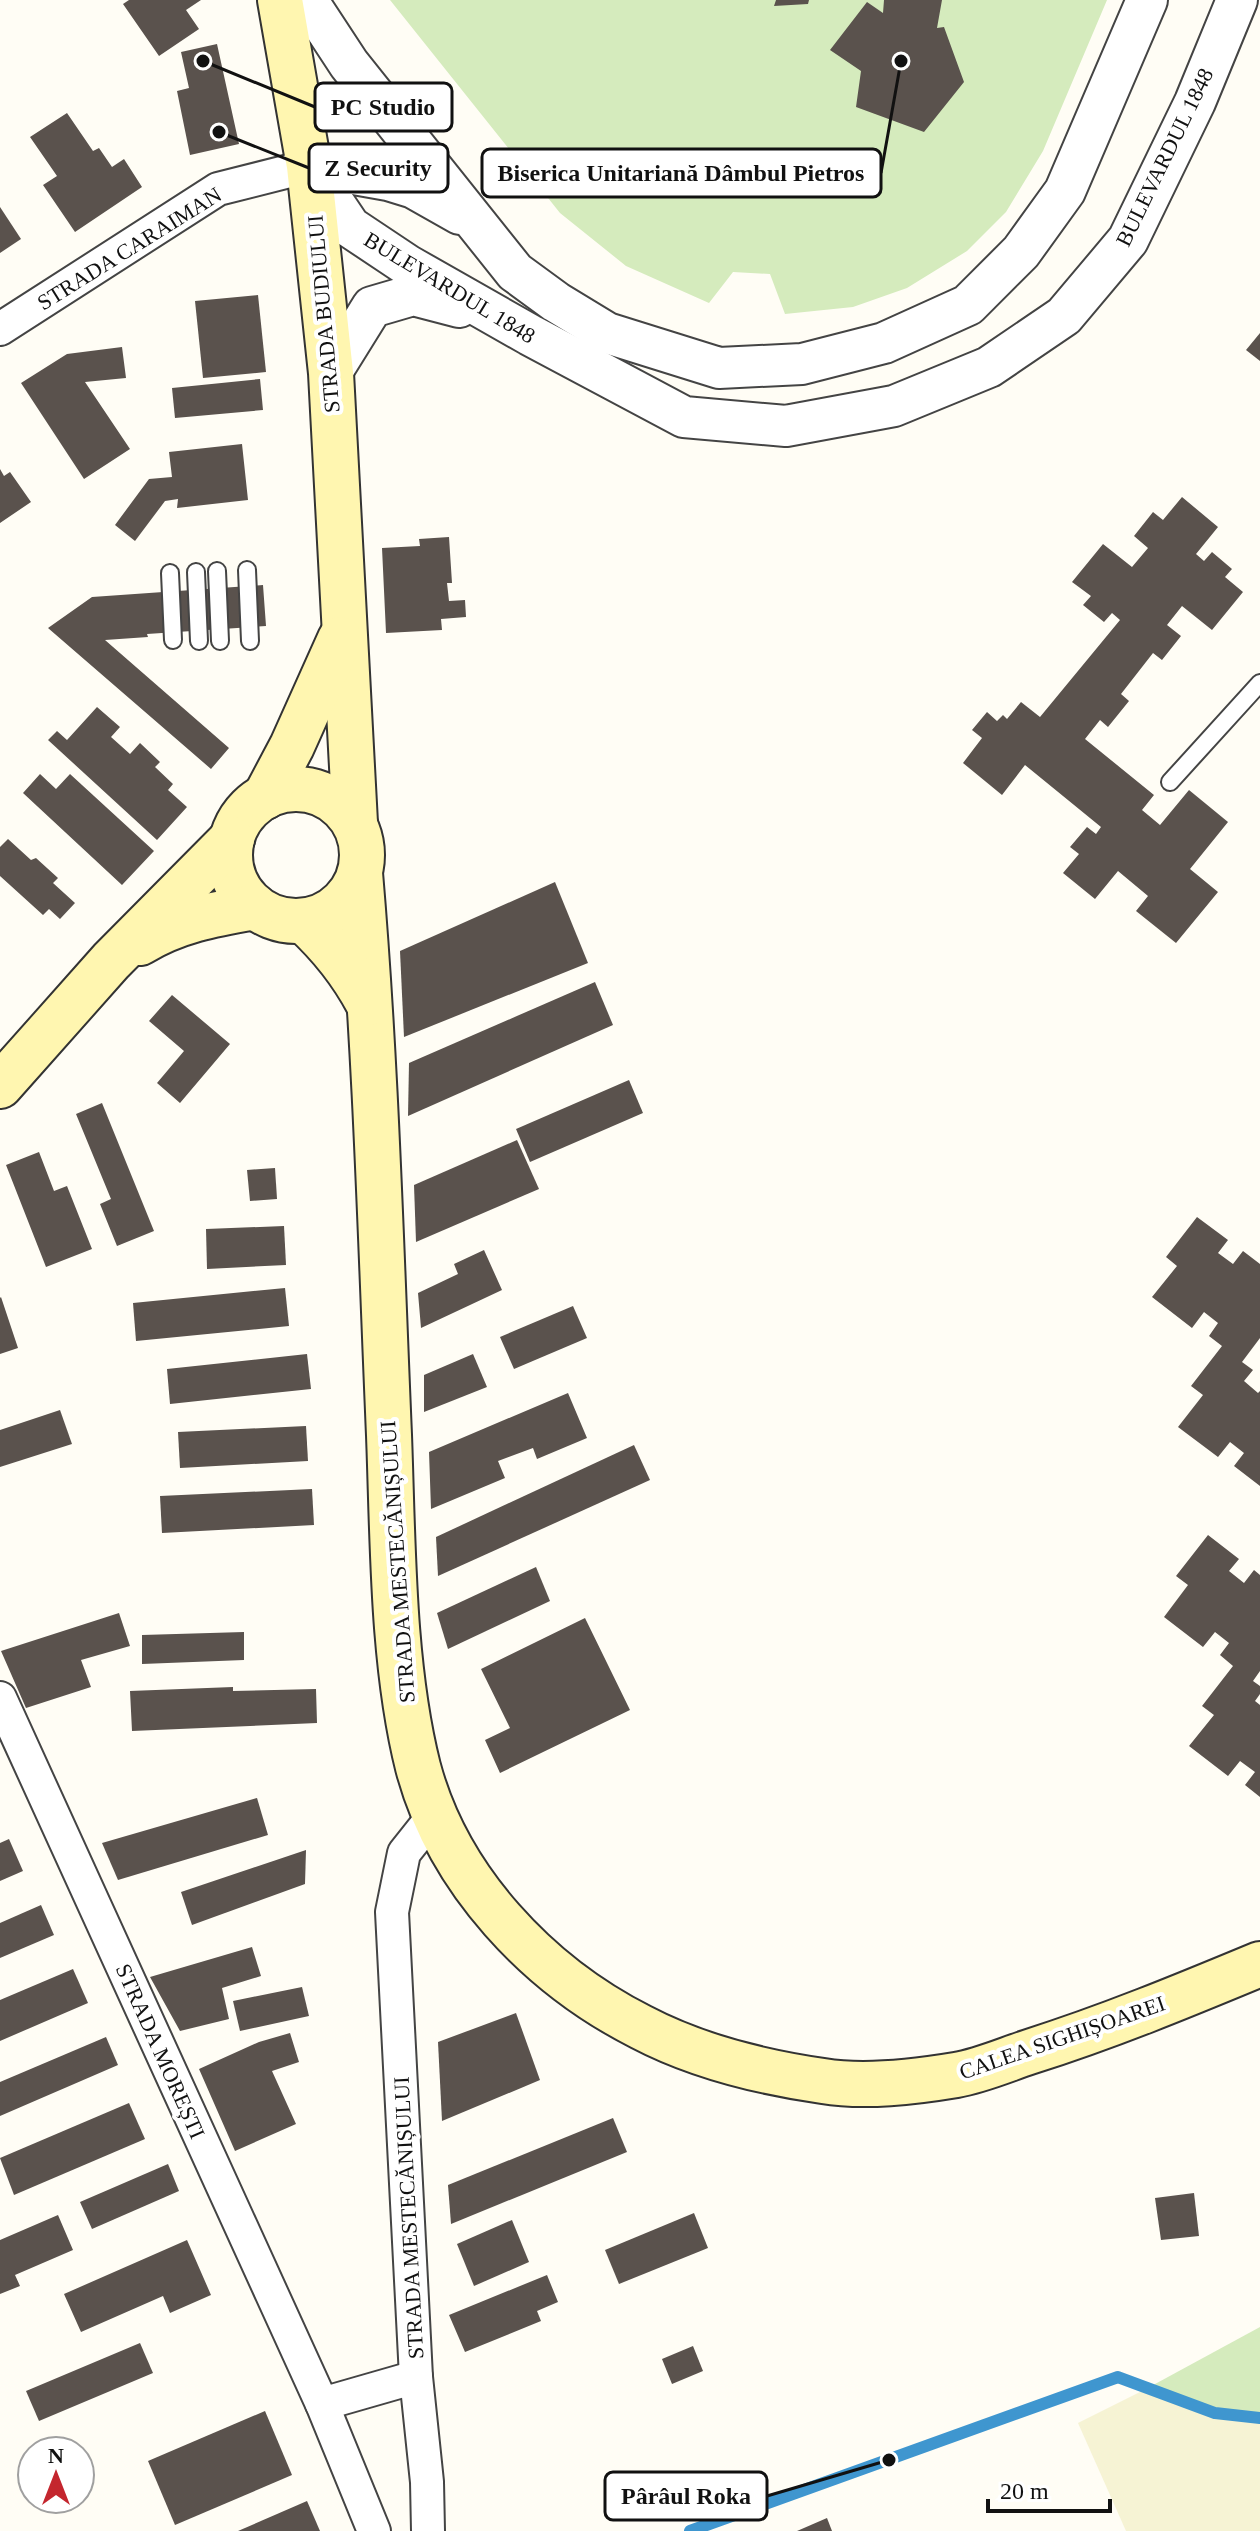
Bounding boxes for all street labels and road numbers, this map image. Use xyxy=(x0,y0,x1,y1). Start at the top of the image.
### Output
street label: BULEVARDUL 1848 xyxy=(1110,64,1218,250)
street label: STRADA CARAIMAN xyxy=(33,182,226,315)
street label: STRADA BUDIULUI xyxy=(302,214,345,414)
street label: BULEVARDUL 1848 xyxy=(360,227,540,348)
street label: STRADA MESTECĂNIȘULUI xyxy=(375,1420,420,1704)
street label: STRADA MOREȘTI xyxy=(111,1960,210,2143)
street label: CALEA SIGHIȘOAREI xyxy=(956,1991,1168,2084)
street label: STRADA MESTECĂNIȘULUI xyxy=(389,2076,428,2360)

